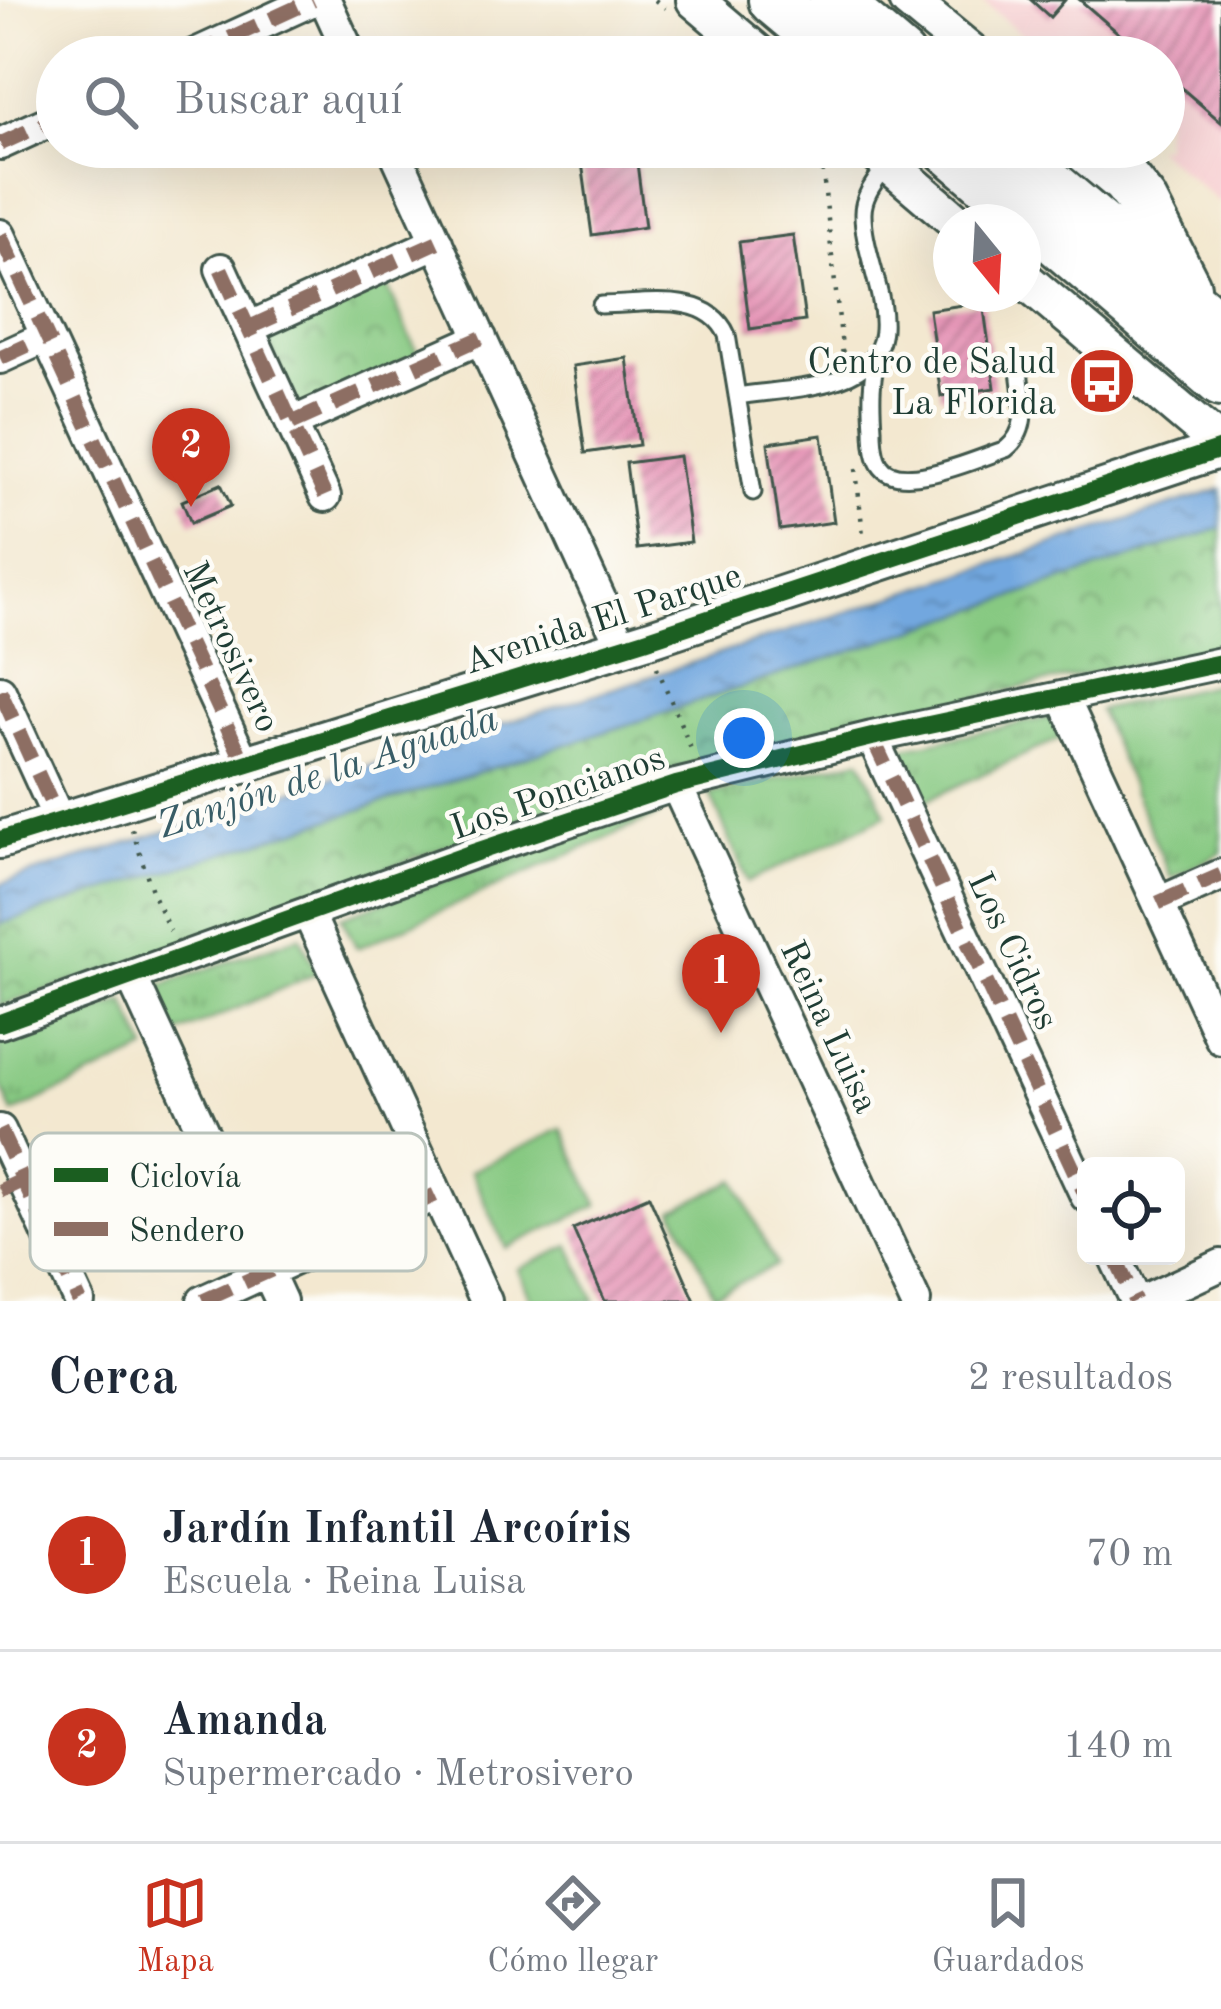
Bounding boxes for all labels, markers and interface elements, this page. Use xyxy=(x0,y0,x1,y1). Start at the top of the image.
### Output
search box xyxy=(36,36,1185,168)
icon: search xyxy=(78,69,144,135)
text: Buscar aquí xyxy=(174,79,403,124)
north arrow xyxy=(933,204,1041,312)
place label: Centro de Salud La Florida xyxy=(807,346,1056,423)
bus stop icon: Centro de Salud La Florida xyxy=(1067,346,1137,416)
pin: 2 xyxy=(152,408,230,507)
street label: Metrosivero xyxy=(174,557,285,739)
street label: Avenida El Parque xyxy=(460,559,746,683)
water label: Zanjón de la Aguada xyxy=(153,700,504,847)
your location xyxy=(714,708,774,768)
street label: Los Poncianos xyxy=(447,741,670,848)
street label: Los Cidros xyxy=(959,868,1063,1036)
pin: 1 xyxy=(682,934,760,1033)
street label: Reina Luisa xyxy=(772,936,883,1120)
legend xyxy=(30,1133,426,1271)
map controls xyxy=(1077,1157,1185,1265)
button: locate xyxy=(1077,1157,1185,1265)
text: Ciclovía xyxy=(129,1162,241,1195)
text: Sendero xyxy=(129,1216,245,1249)
text: Cerca xyxy=(48,1354,178,1405)
text: 2 resultados xyxy=(968,1359,1173,1398)
text: Jardín Infantil Arcoíris xyxy=(162,1508,631,1553)
text: 1 xyxy=(76,1535,98,1574)
text: 70 m xyxy=(1086,1535,1173,1574)
text: Escuela · Reina Luisa xyxy=(162,1563,525,1602)
text: Amanda xyxy=(162,1700,327,1745)
text: 2 xyxy=(76,1727,98,1766)
text: 140 m xyxy=(1063,1727,1173,1766)
text: Supermercado · Metrosivero xyxy=(162,1755,634,1794)
tab: Mapa xyxy=(137,1870,214,1983)
tab: Cómo llegar xyxy=(487,1870,658,1983)
tab: Guardados xyxy=(932,1870,1084,1983)

